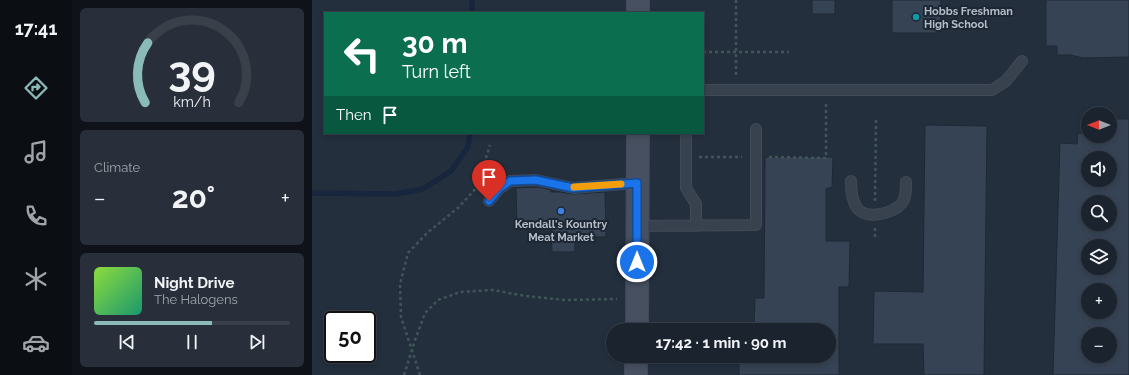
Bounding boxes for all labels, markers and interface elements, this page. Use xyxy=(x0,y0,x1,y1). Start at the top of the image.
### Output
place label: Hobbs Freshman High School xyxy=(924,5,1013,31)
marker: Hobbs Freshman High School xyxy=(911,12,921,22)
text: 17:41 xyxy=(15,18,57,39)
text: 30 m xyxy=(402,27,468,60)
icon: left xyxy=(336,28,388,80)
text: 39 xyxy=(168,47,216,96)
text: Turn left xyxy=(402,61,471,82)
icon: directions xyxy=(22,74,50,102)
text: km/h xyxy=(173,94,211,110)
icon: arrive xyxy=(379,104,401,126)
text: Then xyxy=(336,106,371,124)
north arrow xyxy=(1081,107,1117,143)
map controls xyxy=(1081,107,1117,363)
icon: music xyxy=(22,138,50,166)
button: sound xyxy=(1081,151,1117,187)
text: Climate xyxy=(94,160,140,175)
pin xyxy=(472,160,506,201)
icon: arrive xyxy=(478,166,500,188)
text: 20° xyxy=(172,180,215,215)
text: − xyxy=(94,185,106,211)
text: + xyxy=(281,185,290,211)
button: search xyxy=(1081,195,1117,231)
icon: phone xyxy=(22,202,50,230)
marker: Kendall's Kountry Meat Market xyxy=(556,206,566,216)
place label: Kendall's Kountry Meat Market xyxy=(515,218,607,244)
button: layers xyxy=(1081,239,1117,275)
position arrow xyxy=(616,241,658,283)
icon: climate xyxy=(22,265,50,293)
text: Night Drive xyxy=(154,274,234,292)
button: + xyxy=(1081,283,1117,319)
text: The Halogens xyxy=(154,292,238,307)
speed limit sign: 50 xyxy=(324,311,376,363)
button: − xyxy=(1081,327,1117,363)
icon: car xyxy=(22,329,50,357)
icon: previous xyxy=(116,331,138,353)
icon: pause xyxy=(181,331,203,353)
icon: next xyxy=(246,331,268,353)
text: 17:42 · 1 min · 90 m xyxy=(655,334,787,352)

